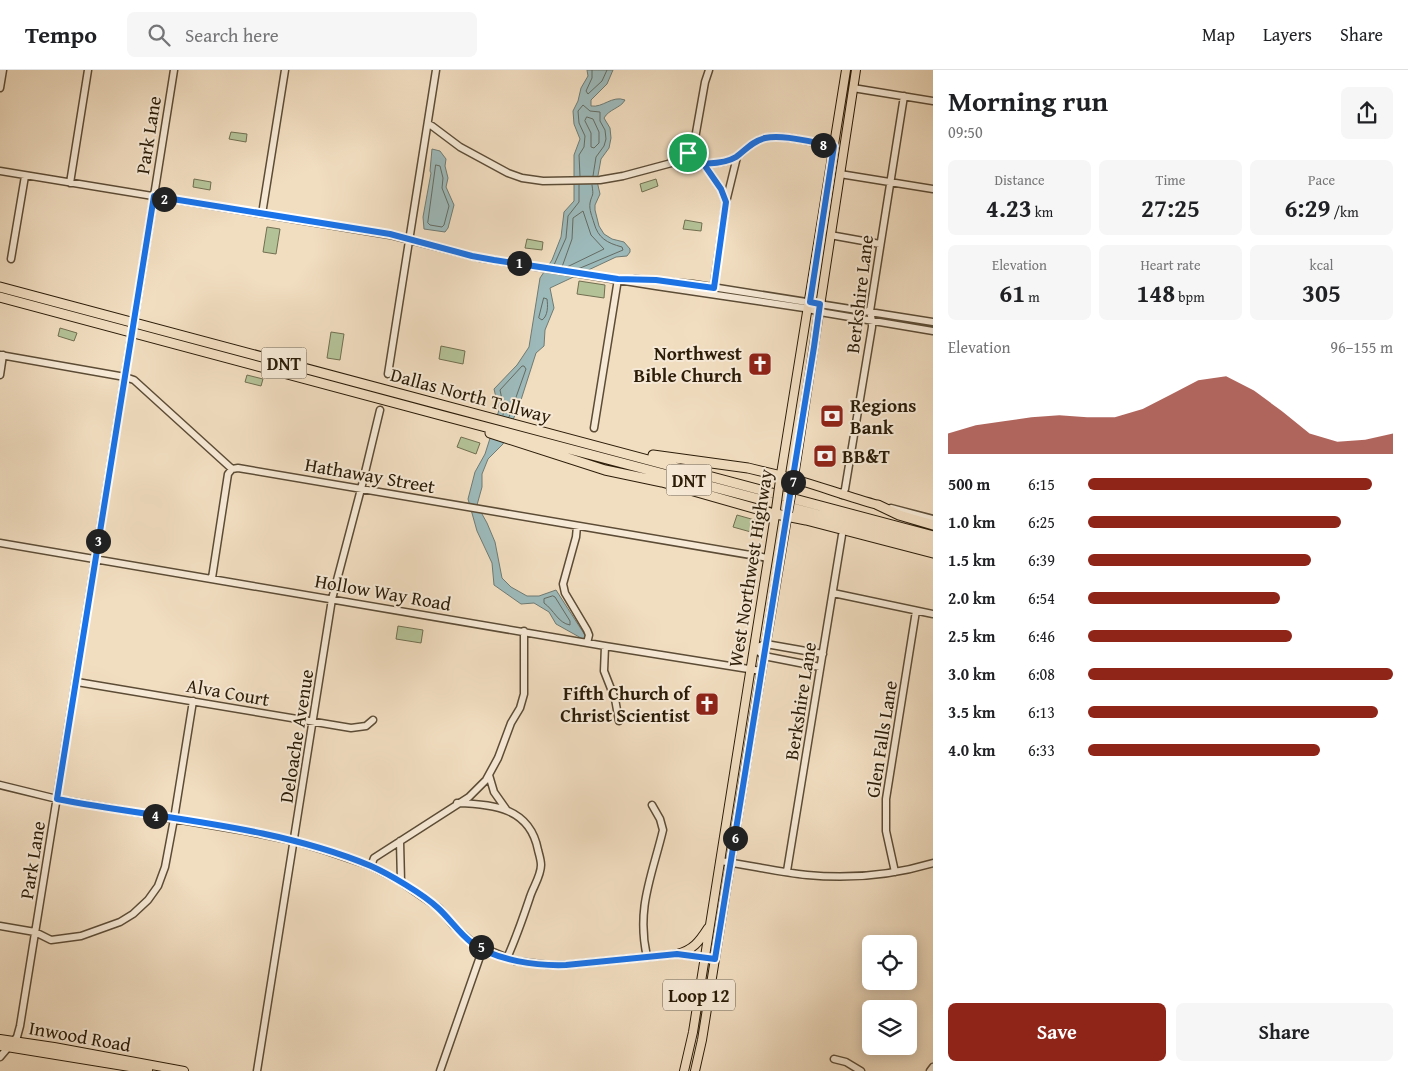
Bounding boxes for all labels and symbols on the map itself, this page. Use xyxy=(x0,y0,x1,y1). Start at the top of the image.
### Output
street label: Park Lane xyxy=(128,94,168,176)
pin xyxy=(667,132,709,174)
pin: 8 xyxy=(810,132,836,158)
pin: 2 xyxy=(152,186,176,212)
street label: Berkshire Lane xyxy=(838,233,880,355)
pin: 1 xyxy=(506,250,532,276)
place label: Northwest Bible Church xyxy=(634,339,743,389)
road number: DNT xyxy=(262,348,306,378)
church icon: Northwest Bible Church xyxy=(747,351,773,377)
street label: Dallas North Tollway xyxy=(388,360,555,430)
place label: Regions Bank xyxy=(850,391,917,441)
bank icon: Regions Bank xyxy=(819,403,845,429)
place label: BB&T xyxy=(842,442,890,470)
bank icon: BB&T xyxy=(812,443,838,469)
street label: Hathaway Street xyxy=(303,450,437,500)
road number: DNT xyxy=(666,464,712,496)
street label: West Northwest Highway xyxy=(721,466,780,669)
pin: 7 xyxy=(780,470,806,494)
pin: 3 xyxy=(86,528,110,554)
street label: Hollow Way Road xyxy=(313,566,454,618)
street label: Berkshire Lane xyxy=(777,640,823,762)
street label: Deloache Avenue xyxy=(272,667,320,805)
street label: Alva Court xyxy=(184,671,272,713)
street label: Glen Falls Lane xyxy=(858,678,904,799)
place label: Fifth Church of Christ Scientist xyxy=(560,679,692,729)
church icon: Fifth Church of Christ Scientist xyxy=(694,691,720,717)
pin: 4 xyxy=(142,804,168,828)
street label: Park Lane xyxy=(12,819,52,901)
pin: 6 xyxy=(722,826,748,850)
pin: 5 xyxy=(468,934,494,960)
road number: Loop 12 xyxy=(663,980,735,1010)
street label: Inwood Road xyxy=(27,1013,134,1059)

